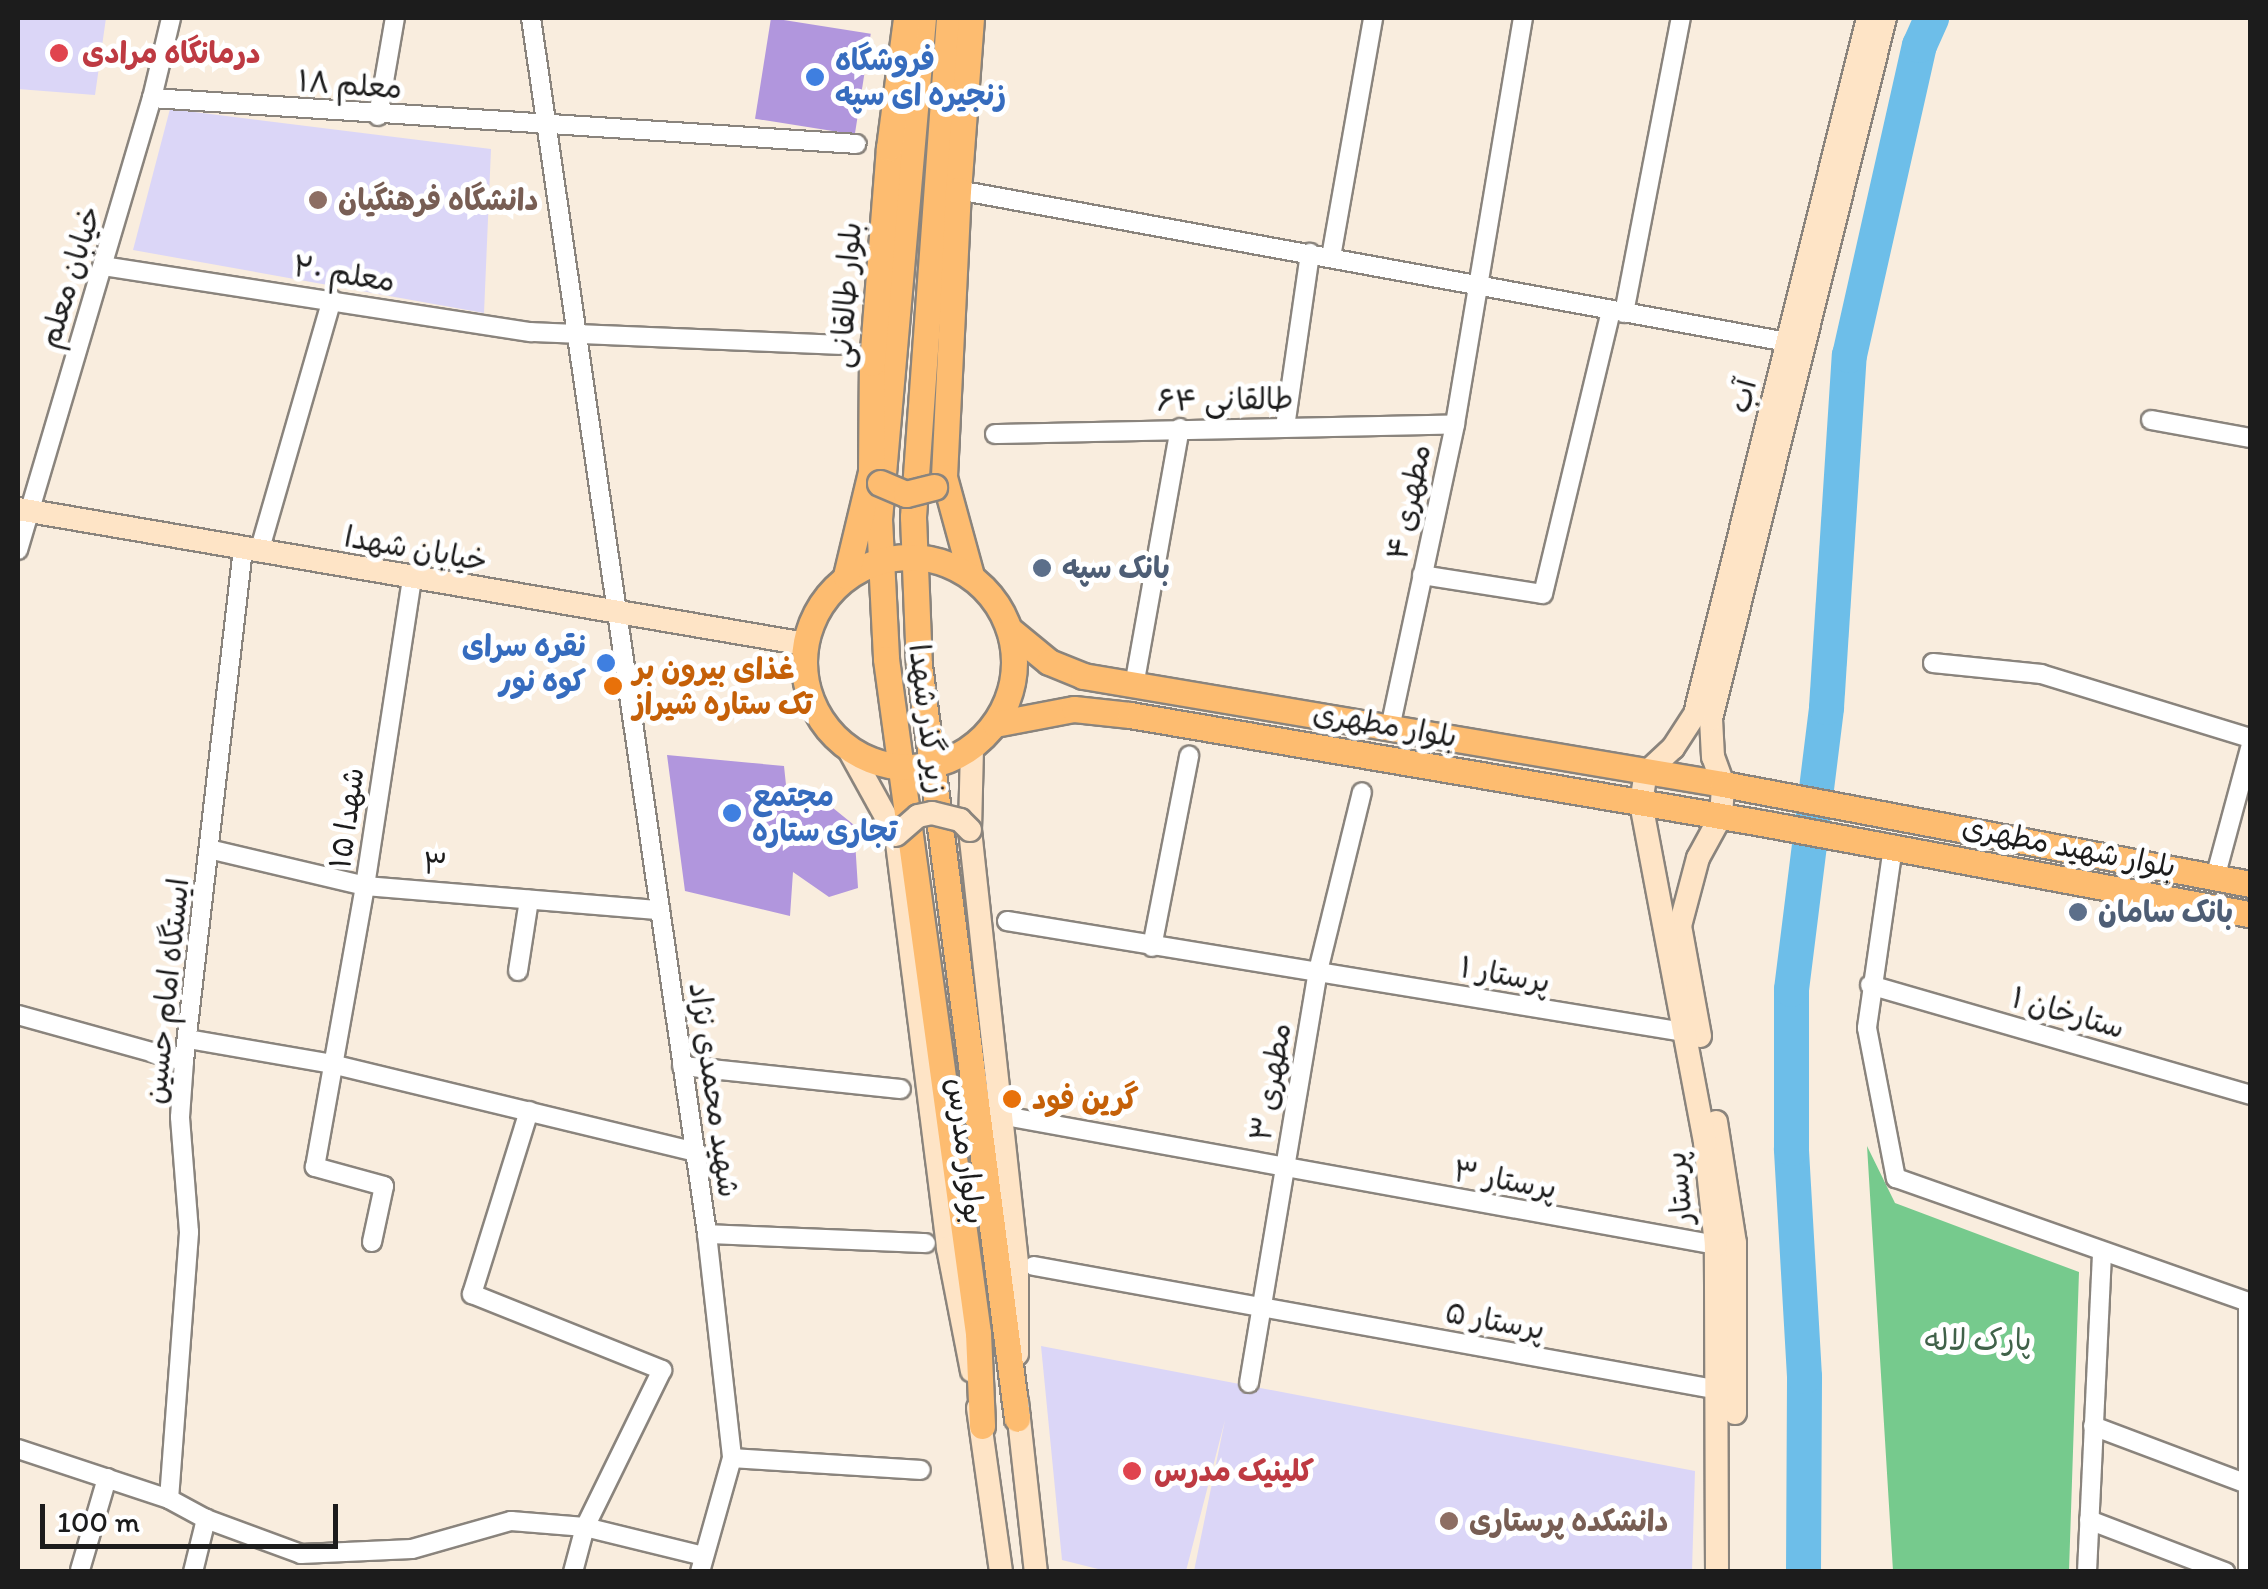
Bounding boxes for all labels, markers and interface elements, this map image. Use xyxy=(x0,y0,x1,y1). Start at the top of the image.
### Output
place label: درمانگاه مرادی xyxy=(82,35,261,71)
marker: درمانگاه مرادی xyxy=(46,40,72,66)
place label: فروشگاه زنجیره ای سپه xyxy=(835,42,1006,112)
street label: معلم ۱۸ xyxy=(297,63,403,107)
marker: فروشگاه زنجیره ای سپه xyxy=(804,66,826,88)
place label: دانشگاه فرهنگیان xyxy=(338,182,538,218)
marker: دانشگاه فرهنگیان xyxy=(307,189,329,211)
street label: خیابان معلم xyxy=(31,202,109,352)
street label: بلوار طالقانی xyxy=(823,221,869,369)
street label: معلم ۲۰ xyxy=(291,248,397,300)
street label: آب xyxy=(1721,375,1765,417)
street label: طالقانی ۶۴ xyxy=(1156,381,1294,419)
street label: مطهری ۴ xyxy=(1379,441,1439,563)
street label: خیابان شهدا xyxy=(342,519,490,579)
place label: بانک سپه xyxy=(1062,550,1170,586)
marker: بانک سپه xyxy=(1031,557,1053,579)
place label: نقره سرای کوه نور xyxy=(462,628,586,698)
street label: زیر گذر شهدا xyxy=(901,642,955,796)
place label: غذای بیرون بر تک ستاره شیراز xyxy=(633,651,812,722)
marker: نقره سرای کوه نور xyxy=(595,652,617,674)
marker: غذای بیرون بر تک ستاره شیراز xyxy=(602,675,624,697)
street label: بلوار مطهری xyxy=(1310,695,1460,755)
street label: شهدا ۱۵ xyxy=(322,765,372,871)
place label: مجتمع تجاری ستاره xyxy=(752,778,897,848)
marker: مجتمع تجاری ستاره xyxy=(721,802,743,824)
street label: بلوار شهید مطهری xyxy=(1959,809,2179,885)
street label: ۳ xyxy=(421,845,449,883)
street label: ایستگاه امام حسین xyxy=(137,876,197,1106)
place label: بانک سامان xyxy=(2098,894,2233,930)
marker: بانک سامان xyxy=(2067,901,2089,923)
street label: پرستار ۱ xyxy=(1457,949,1553,1001)
street label: شهید محمدی نژاد xyxy=(681,980,747,1200)
street label: ستارخان ۱ xyxy=(2007,980,2129,1046)
street label: مطهری ۳ xyxy=(1243,1020,1299,1144)
street label: بولوار مدرس xyxy=(939,1076,993,1226)
place label: گرین فود xyxy=(1032,1081,1138,1117)
marker: گرین فود xyxy=(1001,1088,1023,1110)
street label: پرستار xyxy=(1657,1150,1701,1226)
street label: پرستار ۳ xyxy=(1450,1153,1560,1207)
street label: پرستار ۵ xyxy=(1442,1295,1548,1347)
park label: پارک لاله xyxy=(1924,1322,2032,1358)
place label: کلینیک مدرس xyxy=(1154,1453,1314,1489)
marker: کلینیک مدرس xyxy=(1119,1458,1145,1484)
scale bar xyxy=(45,1484,342,1546)
text: 100 m xyxy=(57,1503,140,1540)
place label: دانشکده پرستاری xyxy=(1469,1503,1668,1539)
marker: دانشکده پرستاری xyxy=(1438,1510,1460,1532)

